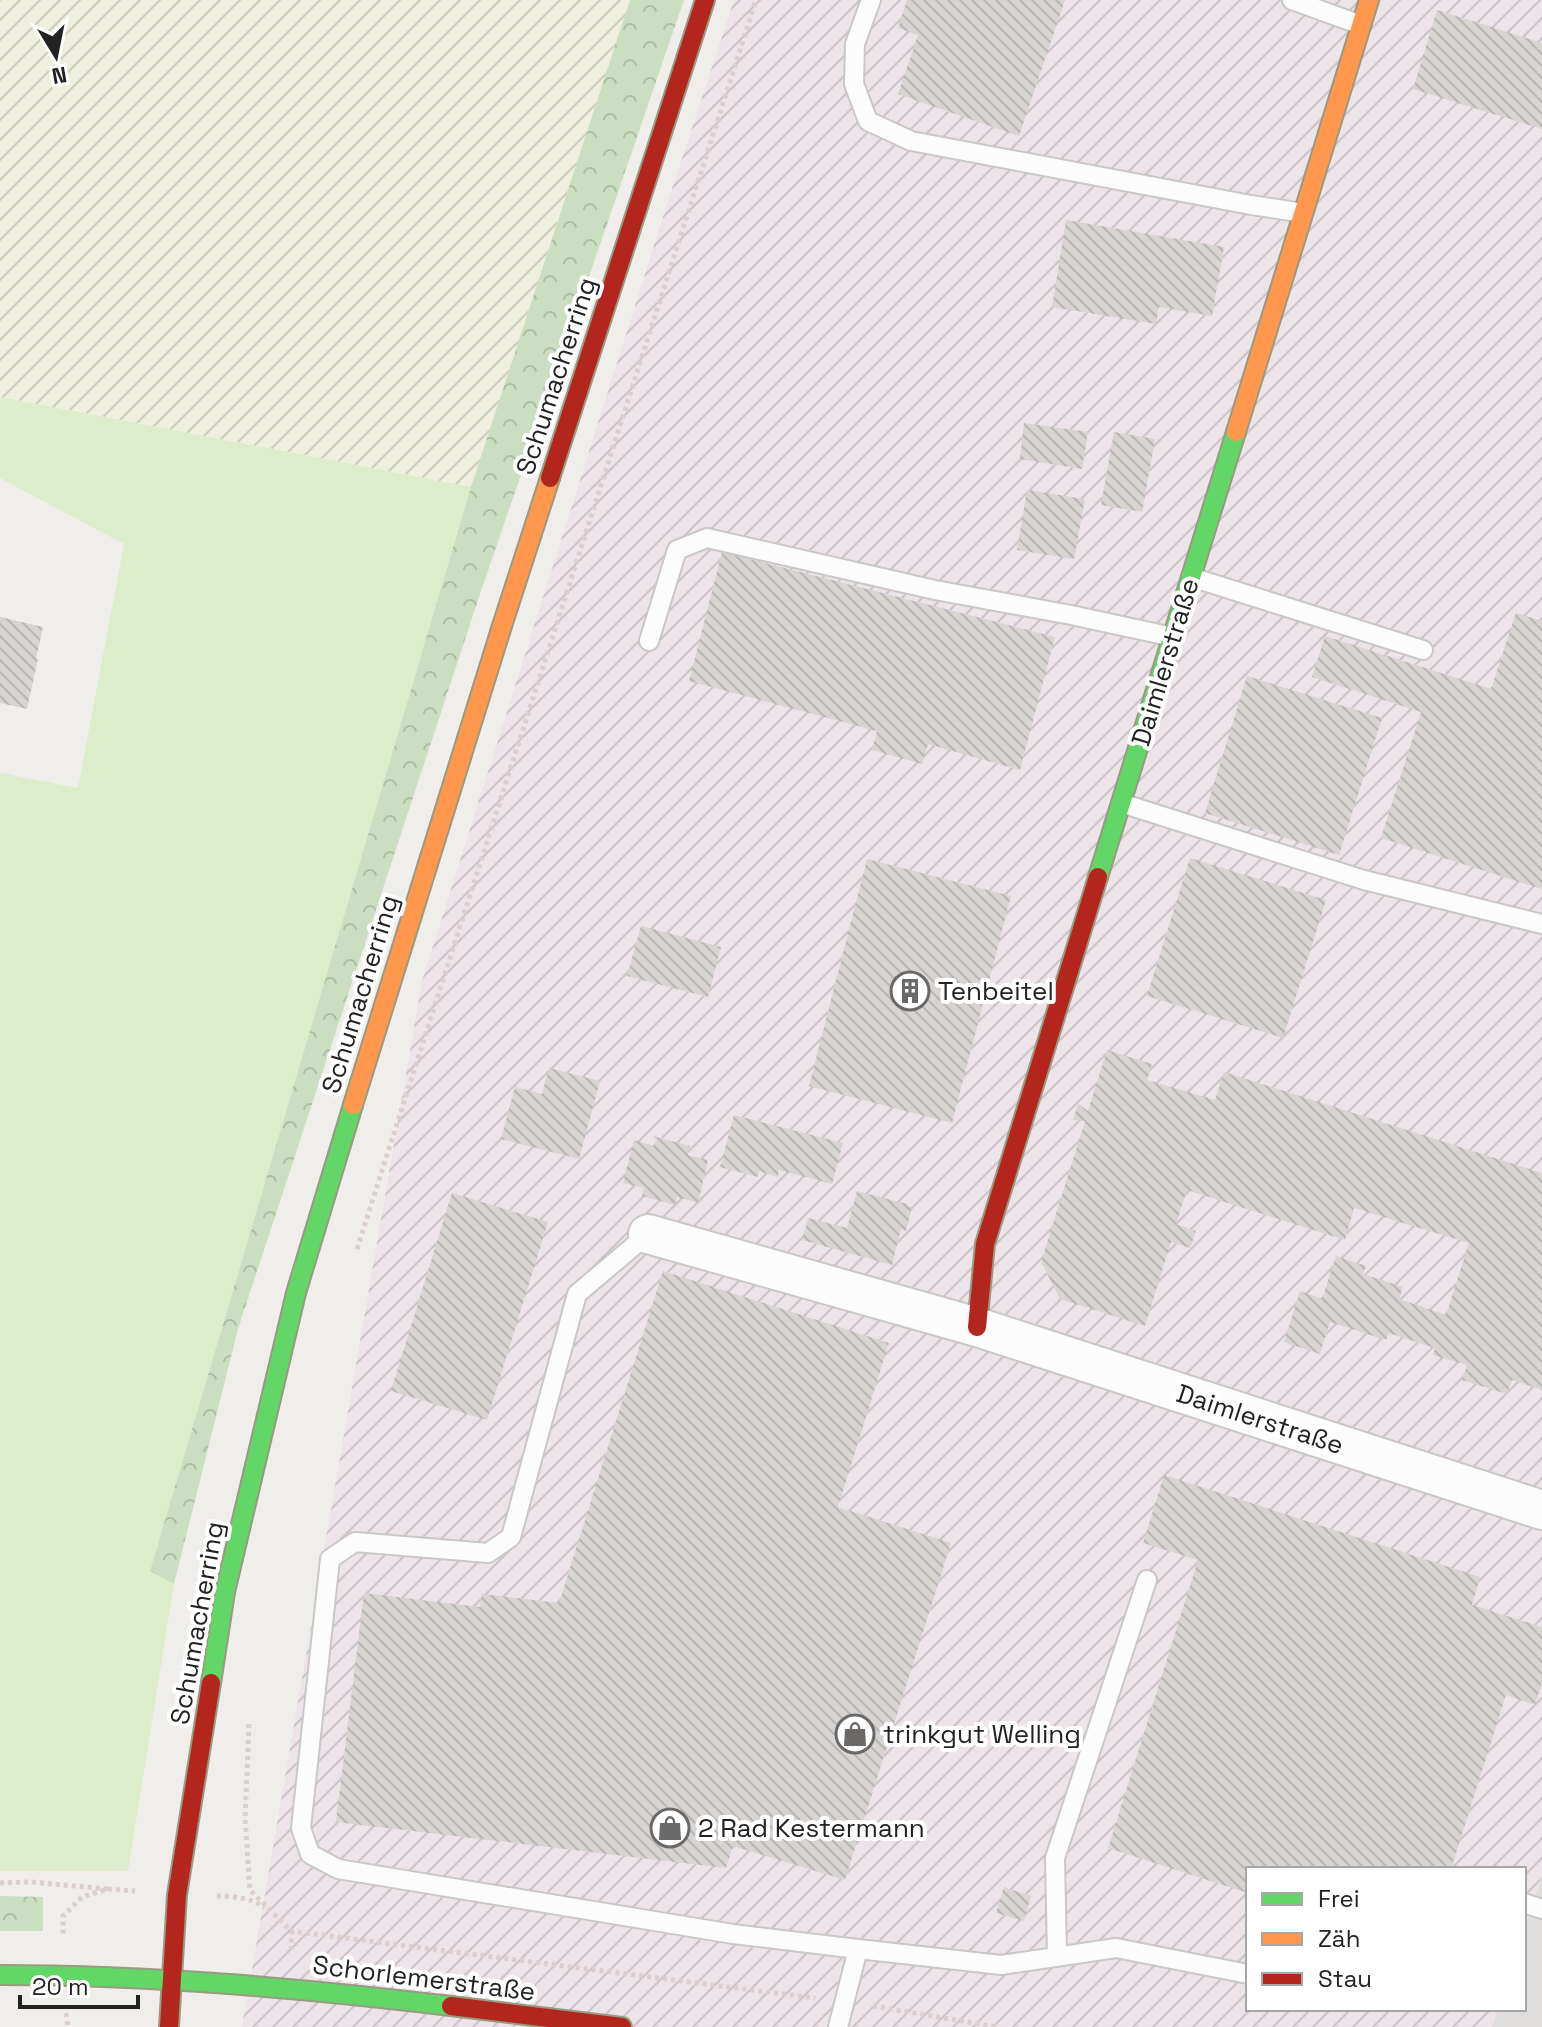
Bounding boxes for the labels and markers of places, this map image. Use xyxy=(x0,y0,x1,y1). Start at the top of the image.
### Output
building icon: Tenbeitel xyxy=(889,970,931,1012)
place label: Tenbeitel xyxy=(938,974,1054,1008)
shop icon: trinkgut Welling xyxy=(834,1713,876,1755)
place label: trinkgut Welling xyxy=(883,1717,1081,1751)
shop icon: 2 Rad Kestermann xyxy=(649,1807,691,1849)
place label: 2 Rad Kestermann xyxy=(698,1811,925,1845)

